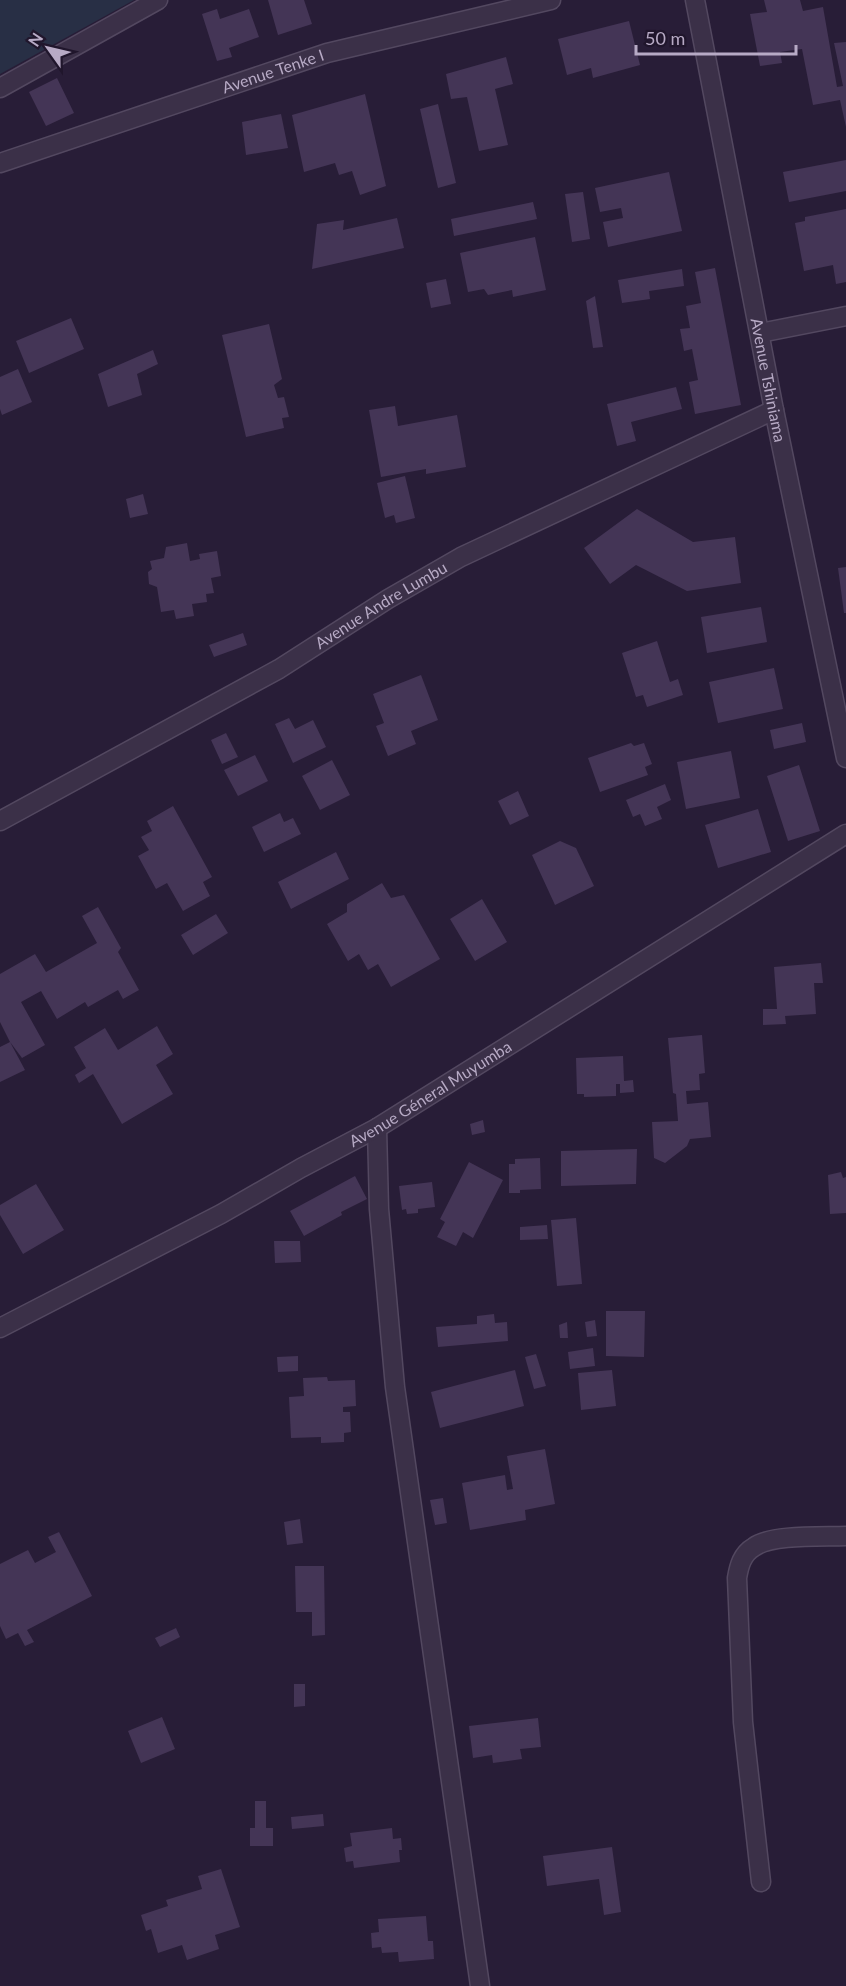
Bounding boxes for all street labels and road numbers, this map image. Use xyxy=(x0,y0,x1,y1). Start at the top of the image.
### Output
street label: Avenue Tenke I xyxy=(219,45,326,97)
street label: Avenue Tshiniama xyxy=(747,316,790,444)
street label: Avenue Andre Lumbu xyxy=(311,557,450,652)
street label: Avenue Géneral Muyumba xyxy=(345,1036,515,1150)

